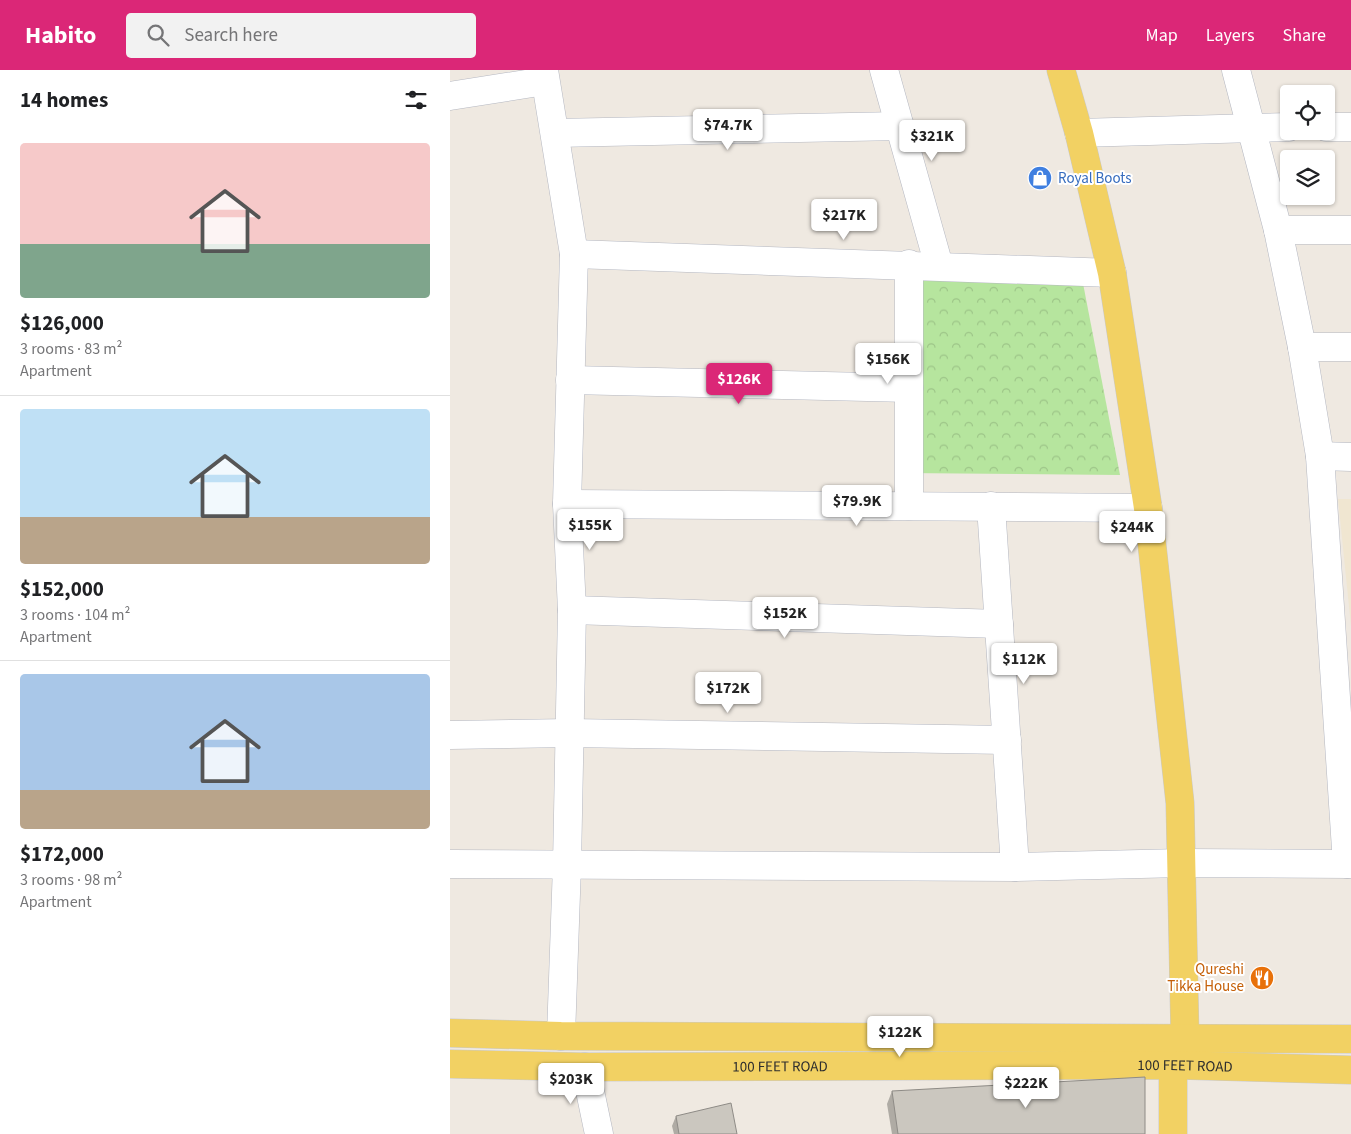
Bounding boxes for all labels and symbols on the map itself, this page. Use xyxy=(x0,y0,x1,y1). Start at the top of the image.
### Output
pin: $74.7K xyxy=(687,108,769,151)
pin: $321K xyxy=(897,119,967,162)
shop icon: Royal Boots xyxy=(1027,165,1053,191)
place label: Royal Boots xyxy=(1058,168,1132,189)
pin: $217K xyxy=(809,198,879,241)
pin: $156K xyxy=(853,342,923,385)
pin: $126K xyxy=(704,362,774,405)
pin: $79.9K xyxy=(816,484,898,527)
pin: $155K xyxy=(555,508,625,551)
pin: $244K xyxy=(1097,510,1167,553)
pin: $152K xyxy=(750,596,820,639)
pin: $112K xyxy=(989,642,1059,685)
pin: $172K xyxy=(693,672,763,714)
place label: Qureshi Tikka House xyxy=(1167,959,1244,997)
restaurant icon: Qureshi Tikka House xyxy=(1249,965,1275,991)
pin: $122K xyxy=(865,1016,935,1058)
street label: 100 FEET ROAD xyxy=(1137,1055,1233,1078)
street label: 100 FEET ROAD xyxy=(732,1056,828,1077)
pin: $203K xyxy=(536,1062,606,1105)
pin: $222K xyxy=(991,1066,1061,1109)

